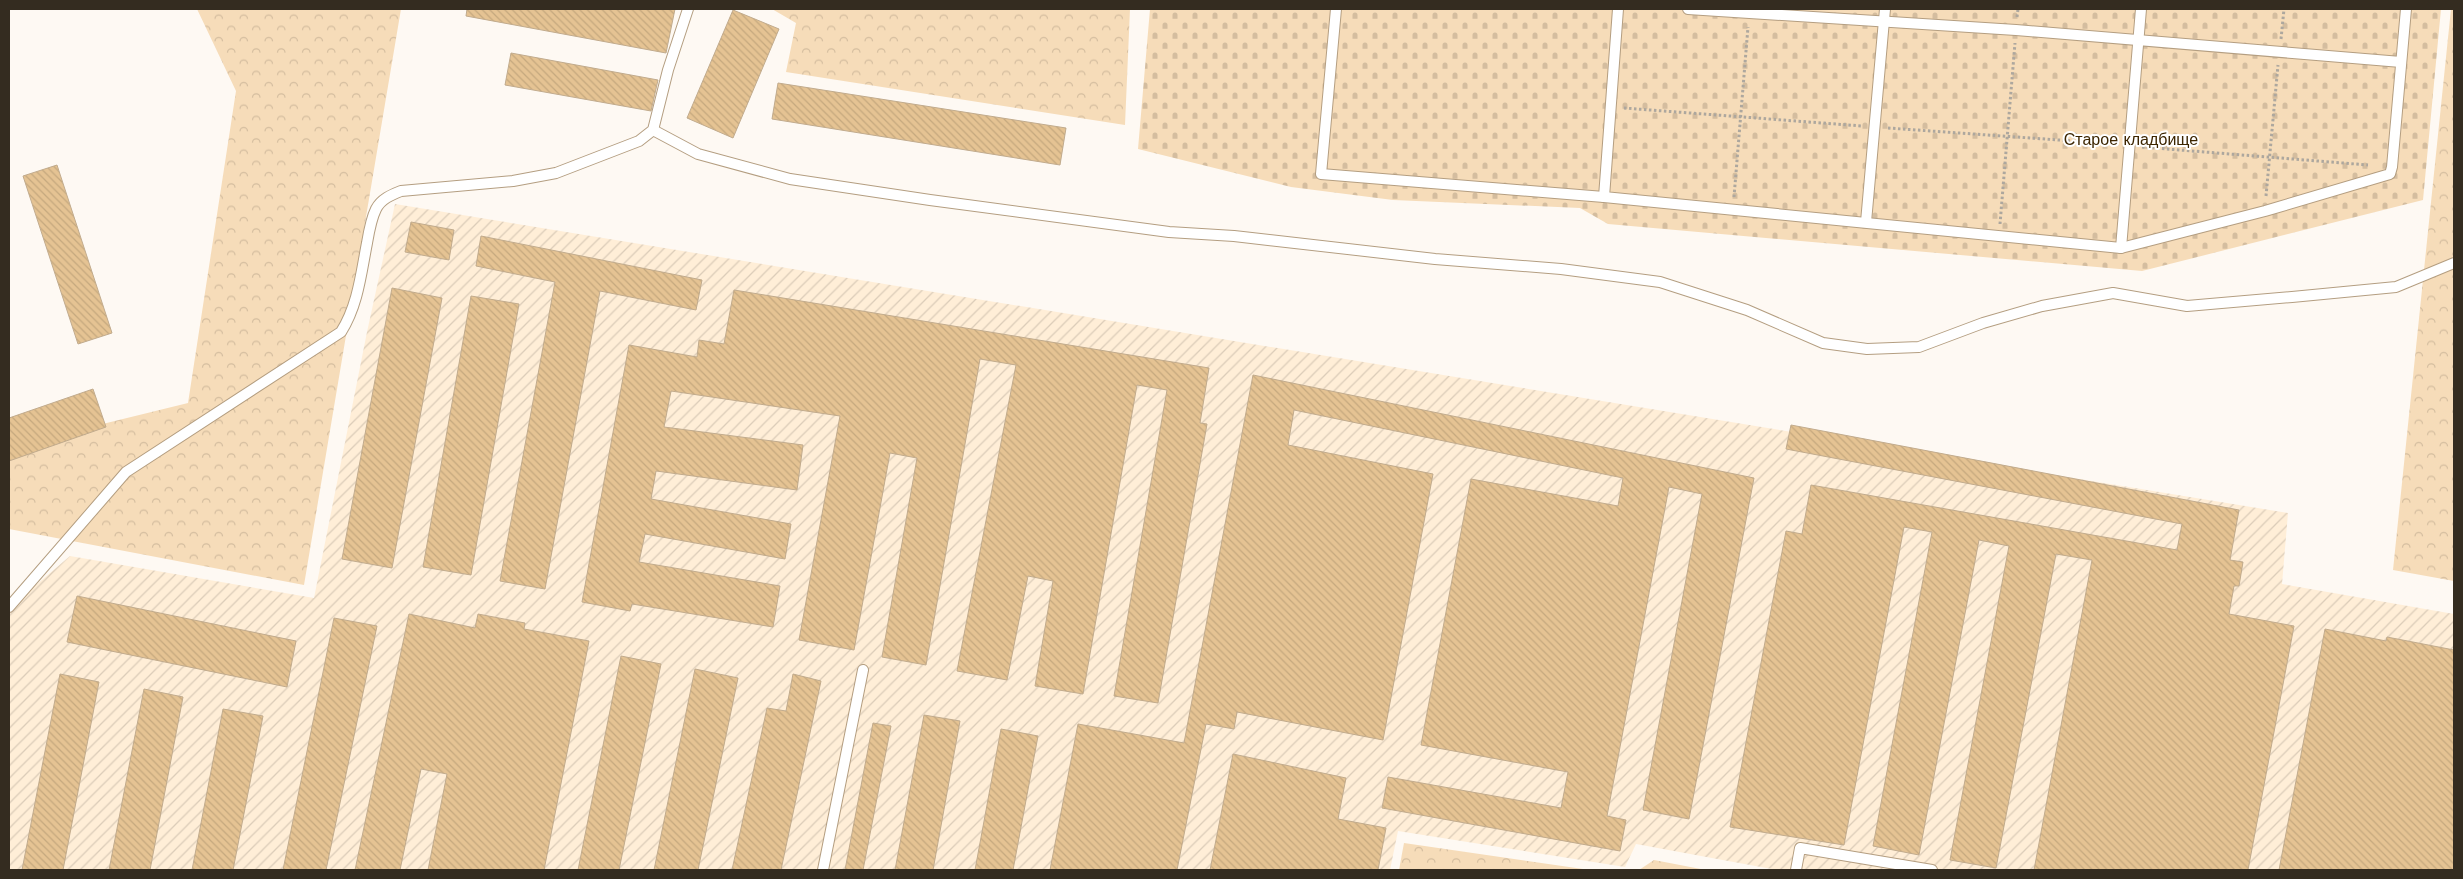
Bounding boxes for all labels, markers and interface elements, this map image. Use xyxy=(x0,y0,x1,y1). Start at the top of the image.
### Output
park label: Старое кладбище xyxy=(2064,130,2198,149)

